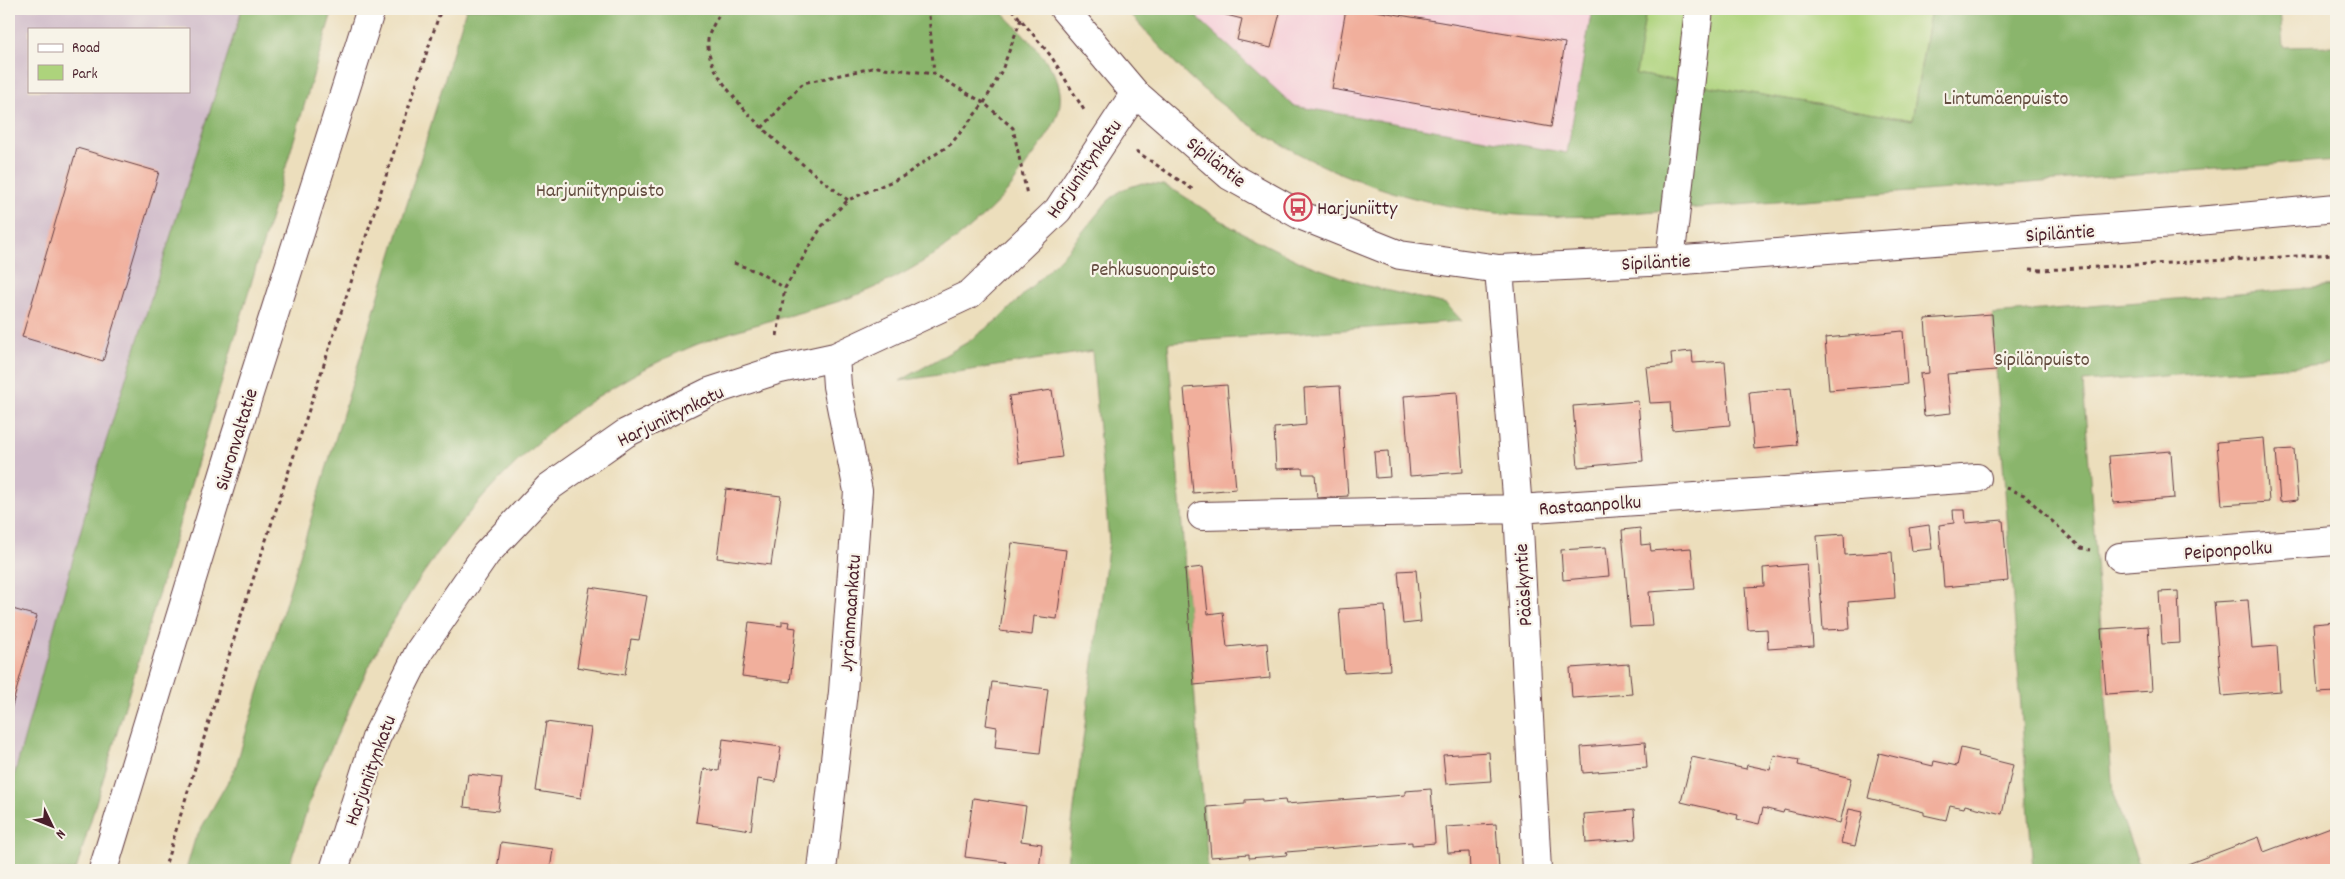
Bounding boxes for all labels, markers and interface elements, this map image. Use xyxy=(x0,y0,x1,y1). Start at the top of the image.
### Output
legend xyxy=(28,28,190,92)
text: Road xyxy=(72,38,100,60)
text: Park xyxy=(72,64,98,86)
park label: Lintumäenpuisto xyxy=(1943,86,2069,114)
street label: Harjuniitynkatu xyxy=(1041,114,1130,225)
street label: Sipiläntie xyxy=(1179,131,1251,196)
park label: Harjuniitynpuisto xyxy=(536,178,664,206)
bus stop icon: Harjuniitty xyxy=(1283,192,1313,222)
place label: Harjuniitty xyxy=(1317,196,1398,224)
street label: Sipiläntie xyxy=(2025,219,2096,251)
street label: Sipiläntie xyxy=(1621,248,1692,280)
park label: Pehkusuonpuisto xyxy=(1090,257,1216,285)
park label: Sipilänpuisto xyxy=(1994,347,2090,375)
street label: Harjuniitynkatu xyxy=(613,380,729,456)
street label: Siuronvaltatie xyxy=(209,385,267,495)
street label: Rastaanpolku xyxy=(1538,489,1642,525)
street label: Peiponpolku xyxy=(2183,535,2273,569)
street label: Pääskyntie xyxy=(1509,543,1541,627)
street label: Jyränmaankatu xyxy=(834,554,870,673)
street label: Harjuniitynkatu xyxy=(339,712,405,830)
north arrow xyxy=(28,802,78,852)
text: N xyxy=(50,824,70,843)

